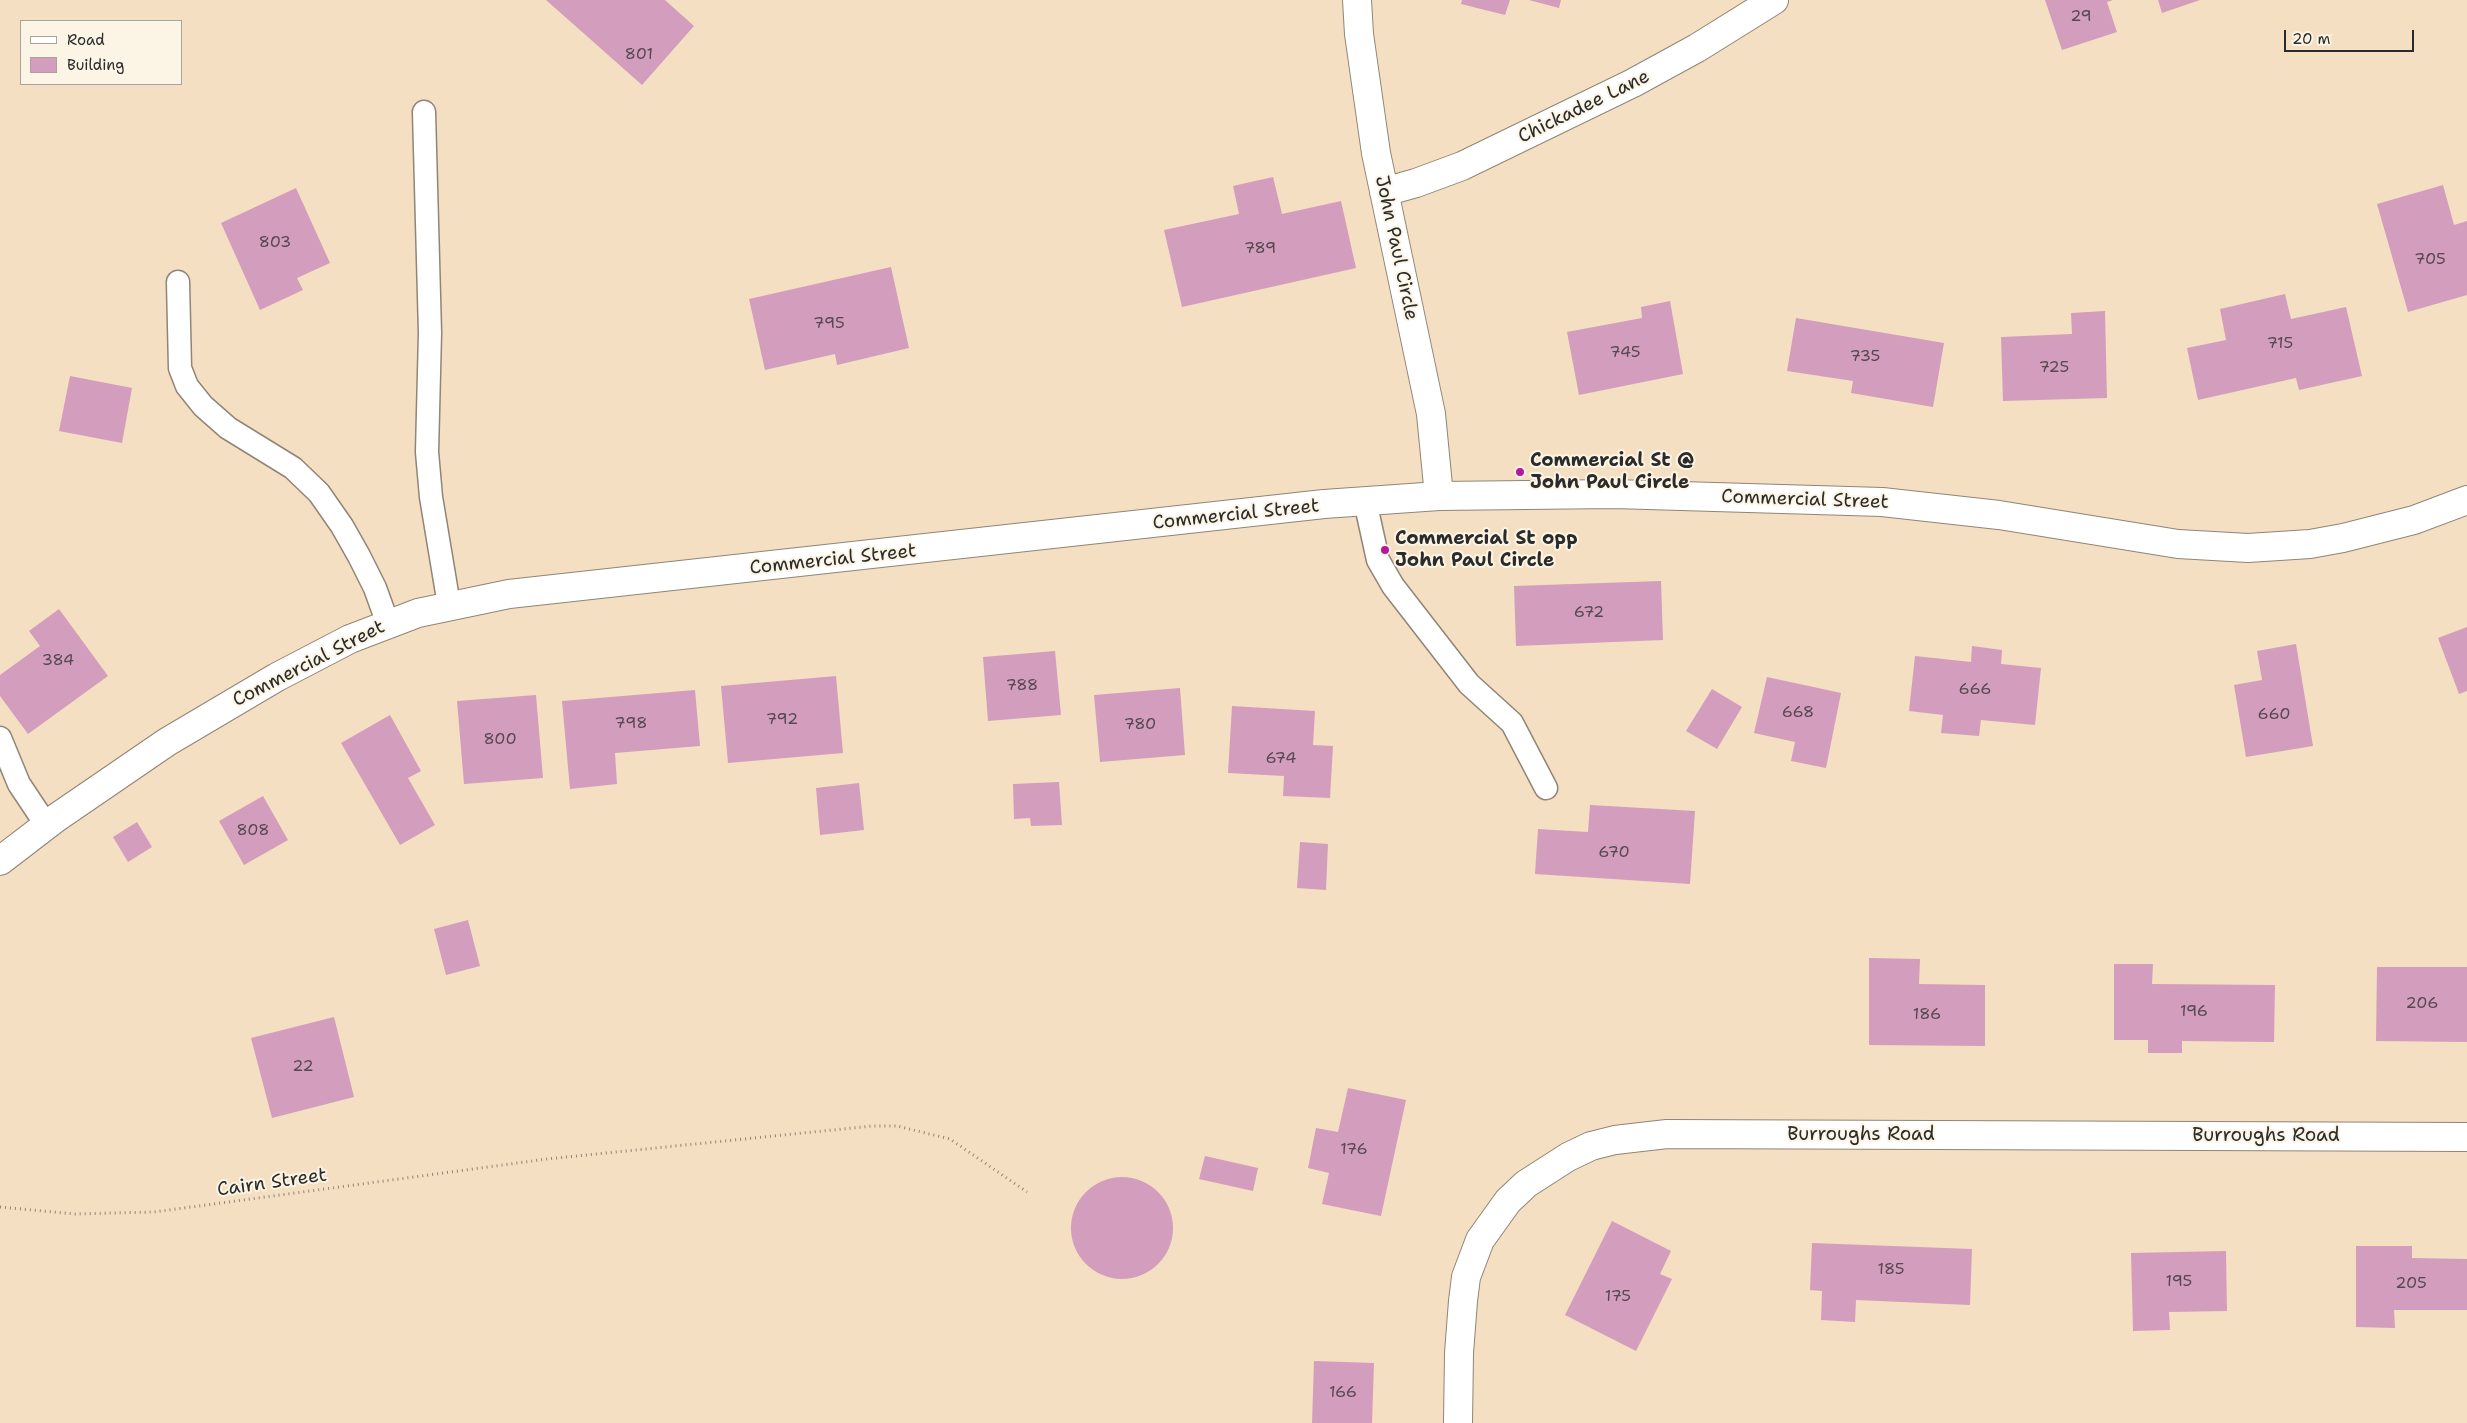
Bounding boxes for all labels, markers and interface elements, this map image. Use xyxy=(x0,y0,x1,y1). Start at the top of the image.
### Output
house number: 29 xyxy=(2070,7,2092,27)
legend xyxy=(20,20,182,85)
scale bar xyxy=(2287,20,2417,52)
text: 20 m xyxy=(2292,29,2331,49)
text: Road xyxy=(67,30,105,50)
house number: 801 xyxy=(625,45,653,65)
text: Building xyxy=(67,55,124,75)
street label: Chickadee Lane xyxy=(1515,65,1653,149)
street label: John Paul Circle xyxy=(1370,174,1422,322)
house number: 803 xyxy=(259,233,291,253)
house number: 789 xyxy=(1244,239,1276,259)
house number: 705 xyxy=(2414,250,2446,270)
house number: 795 xyxy=(813,314,845,334)
house number: 715 xyxy=(2267,334,2293,354)
house number: 745 xyxy=(1609,343,1641,363)
house number: 735 xyxy=(1850,347,1880,367)
house number: 725 xyxy=(2039,358,2069,378)
place label: Commercial St @ John Paul Circle xyxy=(1530,450,1694,494)
marker: Commercial St @ John Paul Circle xyxy=(1514,466,1526,478)
street label: Commercial Street xyxy=(1721,486,1889,514)
street label: Commercial Street xyxy=(1151,495,1321,535)
place label: Commercial St opp John Paul Circle xyxy=(1395,528,1578,572)
street label: Commercial Street xyxy=(748,540,918,580)
marker: Commercial St opp John Paul Circle xyxy=(1379,544,1391,556)
house number: 672 xyxy=(1574,603,1604,623)
street label: Commercial Street xyxy=(229,616,389,712)
house number: 384 xyxy=(42,651,74,671)
house number: 788 xyxy=(1006,676,1038,696)
house number: 666 xyxy=(1959,680,1991,700)
house number: 668 xyxy=(1782,703,1814,723)
house number: 660 xyxy=(2258,705,2290,725)
house number: 792 xyxy=(766,710,798,730)
house number: 798 xyxy=(615,714,647,734)
house number: 780 xyxy=(1124,715,1156,735)
house number: 800 xyxy=(483,730,517,750)
house number: 674 xyxy=(1265,749,1297,769)
house number: 808 xyxy=(236,821,270,841)
house number: 670 xyxy=(1598,843,1630,863)
house number: 206 xyxy=(2406,994,2438,1014)
house number: 196 xyxy=(2180,1002,2208,1022)
house number: 186 xyxy=(1913,1005,1941,1025)
house number: 22 xyxy=(292,1057,314,1077)
street label: Burroughs Road xyxy=(1787,1124,1935,1146)
street label: Burroughs Road xyxy=(2192,1125,2340,1147)
house number: 176 xyxy=(1340,1140,1368,1160)
street label: Cairn Street xyxy=(216,1164,328,1202)
house number: 185 xyxy=(1877,1260,1905,1280)
house number: 195 xyxy=(2166,1272,2192,1292)
house number: 205 xyxy=(2395,1274,2427,1294)
house number: 175 xyxy=(1605,1287,1631,1307)
house number: 166 xyxy=(1329,1383,1357,1403)

